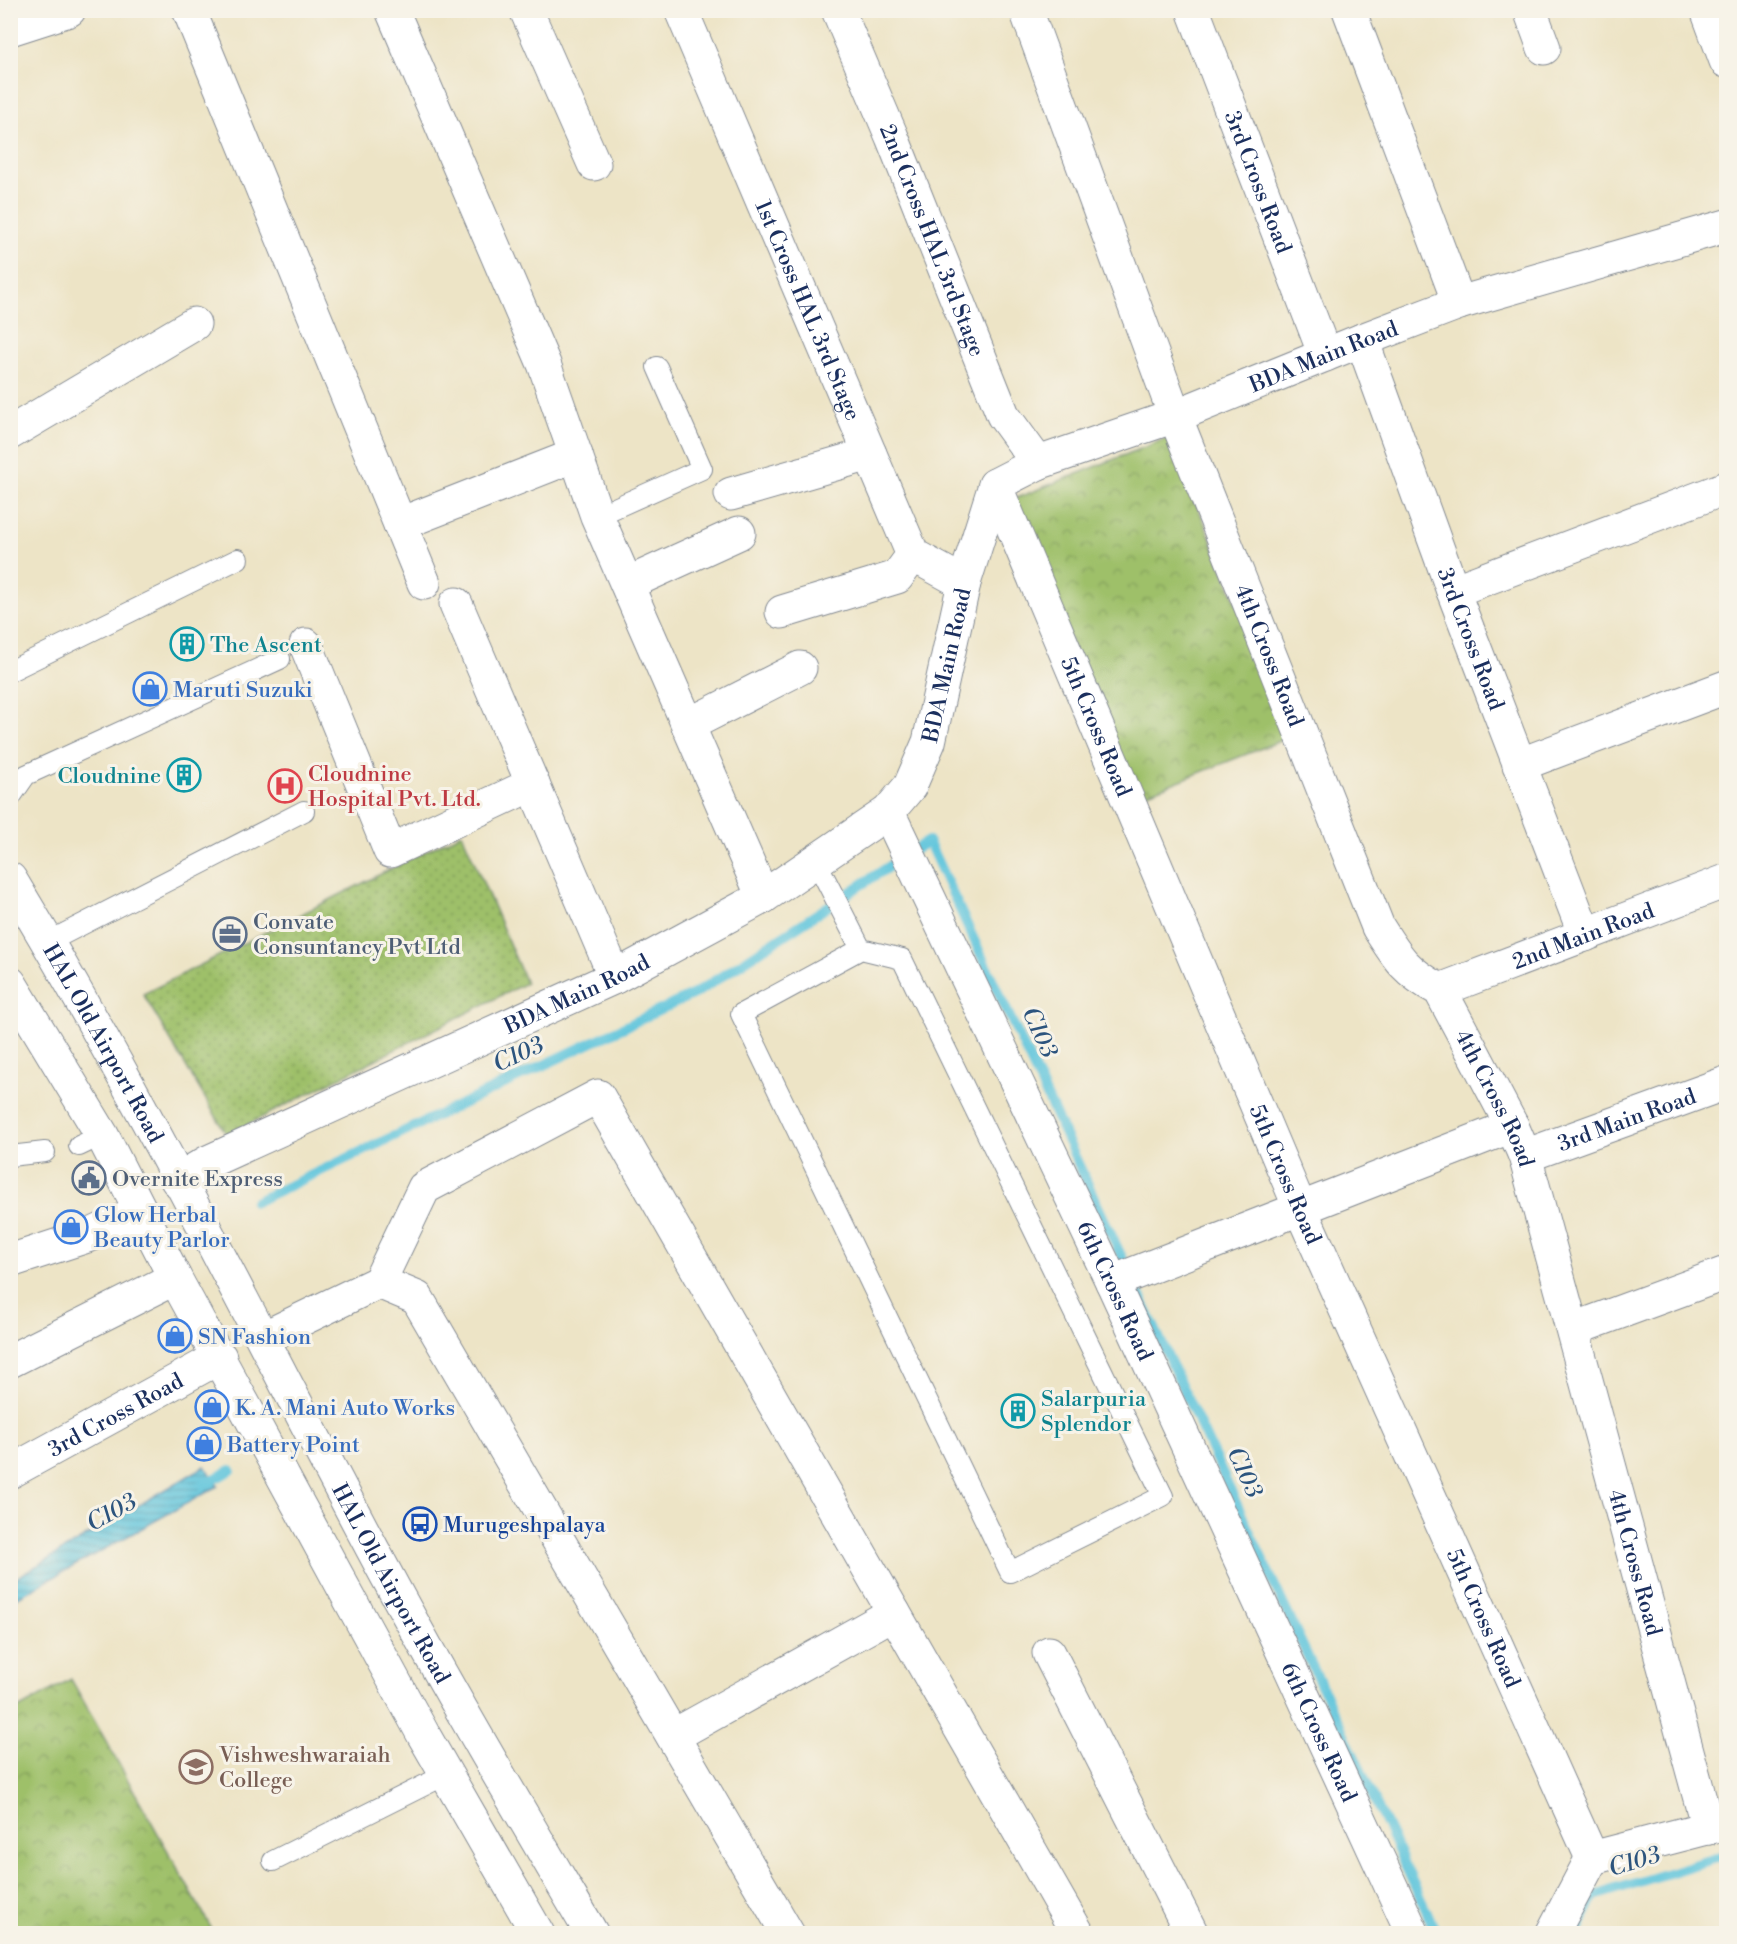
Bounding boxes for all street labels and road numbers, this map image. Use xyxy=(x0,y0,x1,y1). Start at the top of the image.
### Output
street label: 3rd Cross Road xyxy=(1218,107,1297,258)
street label: 2nd Cross HAL 3rd Stage xyxy=(873,120,990,361)
street label: 1st Cross HAL 3rd Stage xyxy=(749,196,866,425)
street label: BDA Main Road xyxy=(1245,315,1402,400)
street label: 3rd Cross Road xyxy=(1431,564,1510,715)
street label: 4th Cross Road xyxy=(1228,581,1309,731)
street label: BDA Main Road xyxy=(917,585,978,746)
street label: 5th Cross Road xyxy=(1054,653,1137,802)
street label: 2nd Main Road xyxy=(1509,898,1659,976)
street label: HAL Old Airport Road xyxy=(36,939,169,1148)
street label: BDA Main Road xyxy=(499,949,655,1041)
street label: 4th Cross Road xyxy=(1449,1026,1539,1170)
street label: 3rd Main Road xyxy=(1554,1083,1700,1158)
street label: 5th Cross Road xyxy=(1243,1101,1327,1249)
street label: 6th Cross Road xyxy=(1070,1217,1159,1366)
street label: 3rd Cross Road xyxy=(44,1368,189,1464)
street label: HAL Old Airport Road xyxy=(325,1479,456,1689)
street label: 4th Cross Road xyxy=(1601,1487,1667,1639)
street label: 5th Cross Road xyxy=(1440,1545,1526,1693)
street label: 6th Cross Road xyxy=(1274,1658,1362,1807)

